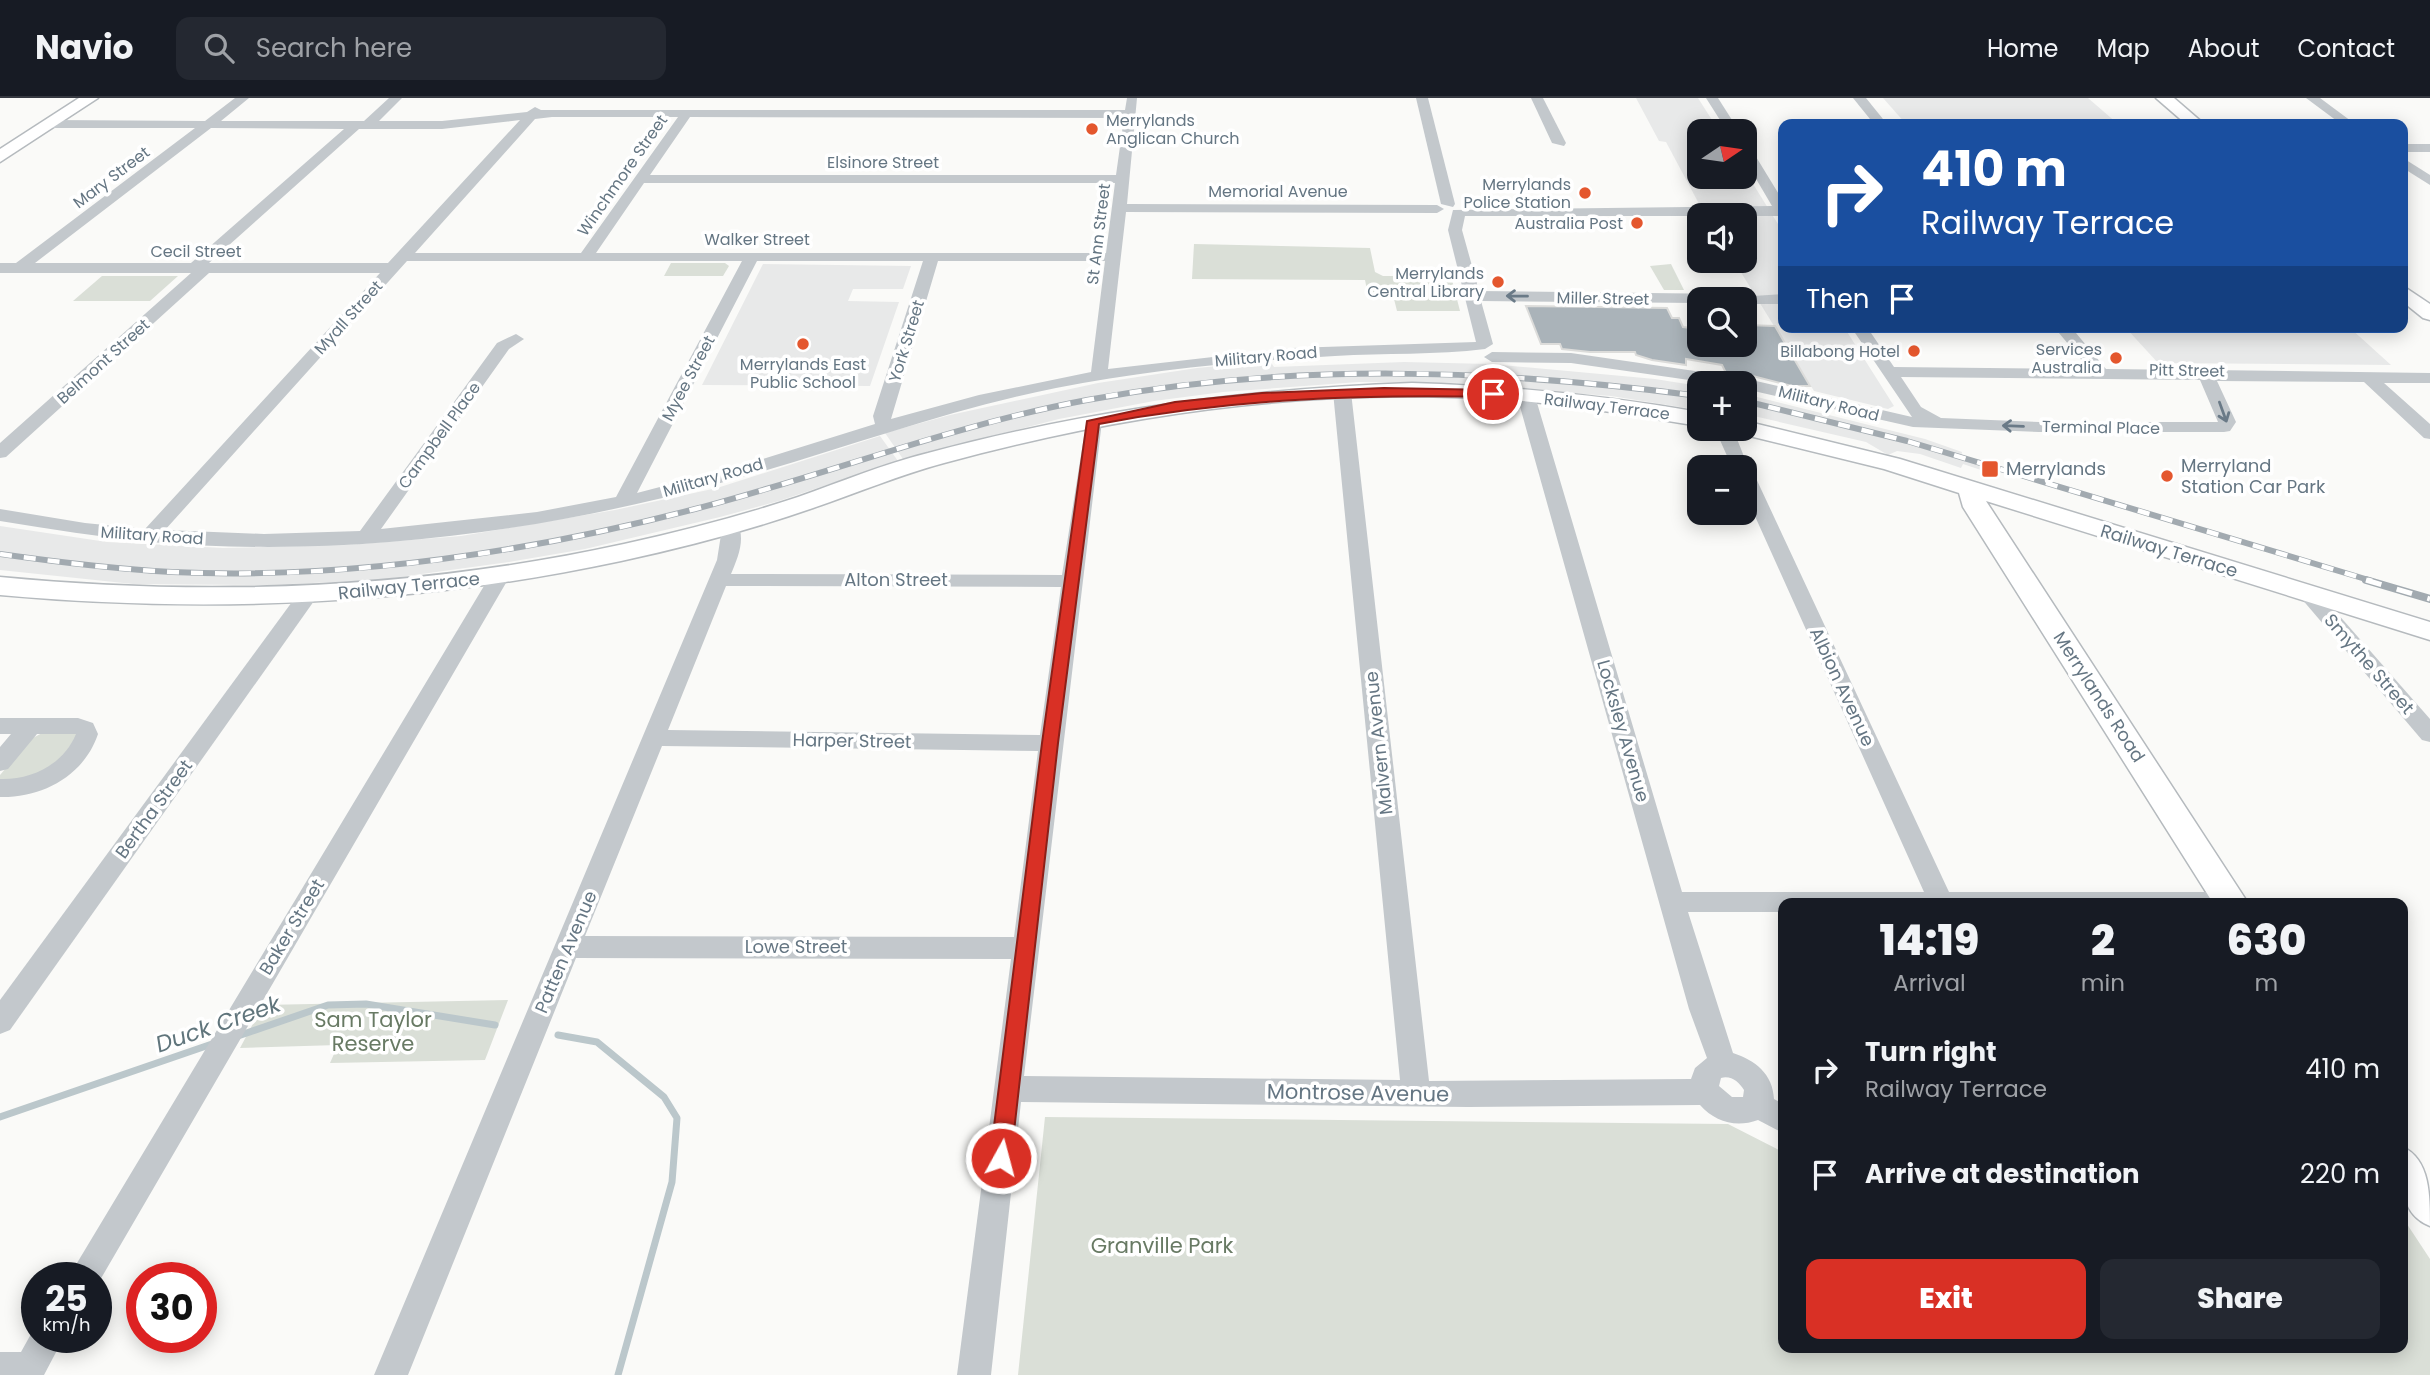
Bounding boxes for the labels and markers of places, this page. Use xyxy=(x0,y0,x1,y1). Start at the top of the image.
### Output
place label: Merrylands Anglican Church xyxy=(1106,109,1240,150)
marker: Merrylands Anglican Church xyxy=(1084,121,1100,137)
place label: Merrylands Police Station xyxy=(1463,173,1571,214)
marker: Merrylands Police Station xyxy=(1577,185,1593,201)
place label: Australia Post xyxy=(1514,212,1623,235)
marker: Australia Post xyxy=(1629,215,1645,231)
place label: Merrylands Central Library xyxy=(1367,262,1484,303)
marker: Merrylands Central Library xyxy=(1490,274,1506,290)
marker: Merrylands East Public School xyxy=(795,336,811,352)
place label: Services Australia xyxy=(2031,338,2102,379)
place label: Billabong Hotel xyxy=(1780,340,1900,363)
marker: Billabong Hotel xyxy=(1906,343,1922,359)
marker: Services Australia xyxy=(2108,350,2124,366)
place label: Merrylands East Public School xyxy=(740,353,866,394)
pin xyxy=(1463,364,1523,424)
place label: Merryland Station Car Park xyxy=(2181,453,2326,499)
place label: Merrylands xyxy=(2006,456,2106,481)
marker: Merrylands xyxy=(1980,459,2000,479)
marker: Merryland Station Car Park xyxy=(2159,468,2175,484)

